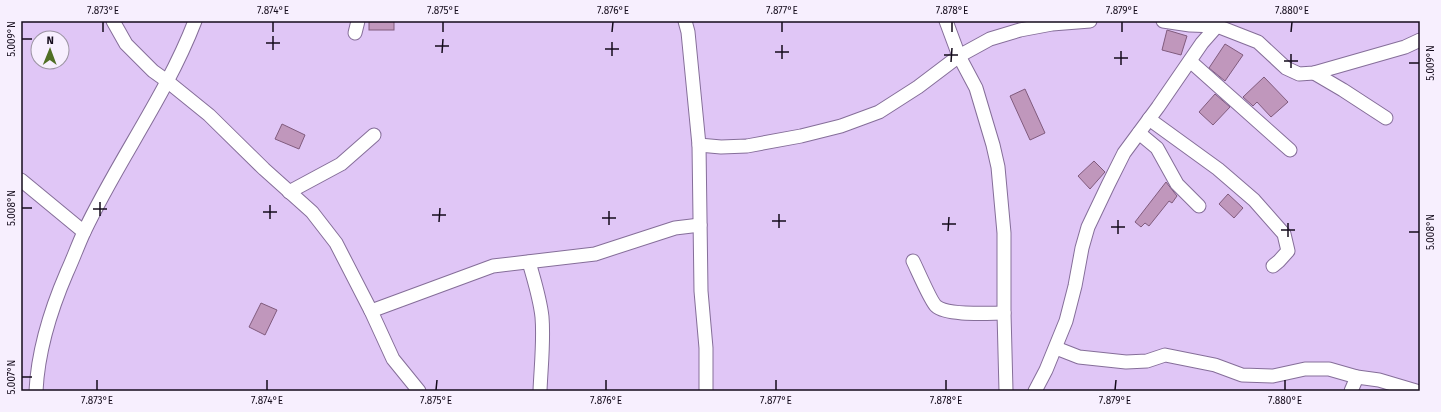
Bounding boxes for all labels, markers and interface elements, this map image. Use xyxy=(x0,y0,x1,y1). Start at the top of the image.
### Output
text: 7.873°E xyxy=(87,5,119,17)
text: 7.874°E xyxy=(257,5,289,17)
text: 7.875°E xyxy=(427,5,459,17)
text: 7.876°E xyxy=(597,5,629,17)
text: 7.877°E xyxy=(766,5,798,17)
text: 7.878°E xyxy=(936,5,968,17)
text: 7.879°E xyxy=(1106,5,1138,17)
text: 7.880°E xyxy=(1275,5,1309,17)
text: 5.009°N xyxy=(6,21,18,57)
north arrow xyxy=(30,30,70,70)
text: N xyxy=(46,34,54,47)
text: 5.009°N xyxy=(1425,45,1437,81)
text: 5.008°N xyxy=(6,190,18,226)
text: 5.008°N xyxy=(1425,214,1437,250)
text: 5.007°N xyxy=(6,360,18,394)
text: 7.873°E xyxy=(81,395,113,407)
text: 7.874°E xyxy=(251,395,283,407)
text: 7.875°E xyxy=(420,395,452,407)
text: 7.876°E xyxy=(590,395,622,407)
text: 7.877°E xyxy=(760,395,792,407)
text: 7.878°E xyxy=(930,395,962,407)
text: 7.879°E xyxy=(1099,395,1131,407)
text: 7.880°E xyxy=(1268,395,1302,407)

